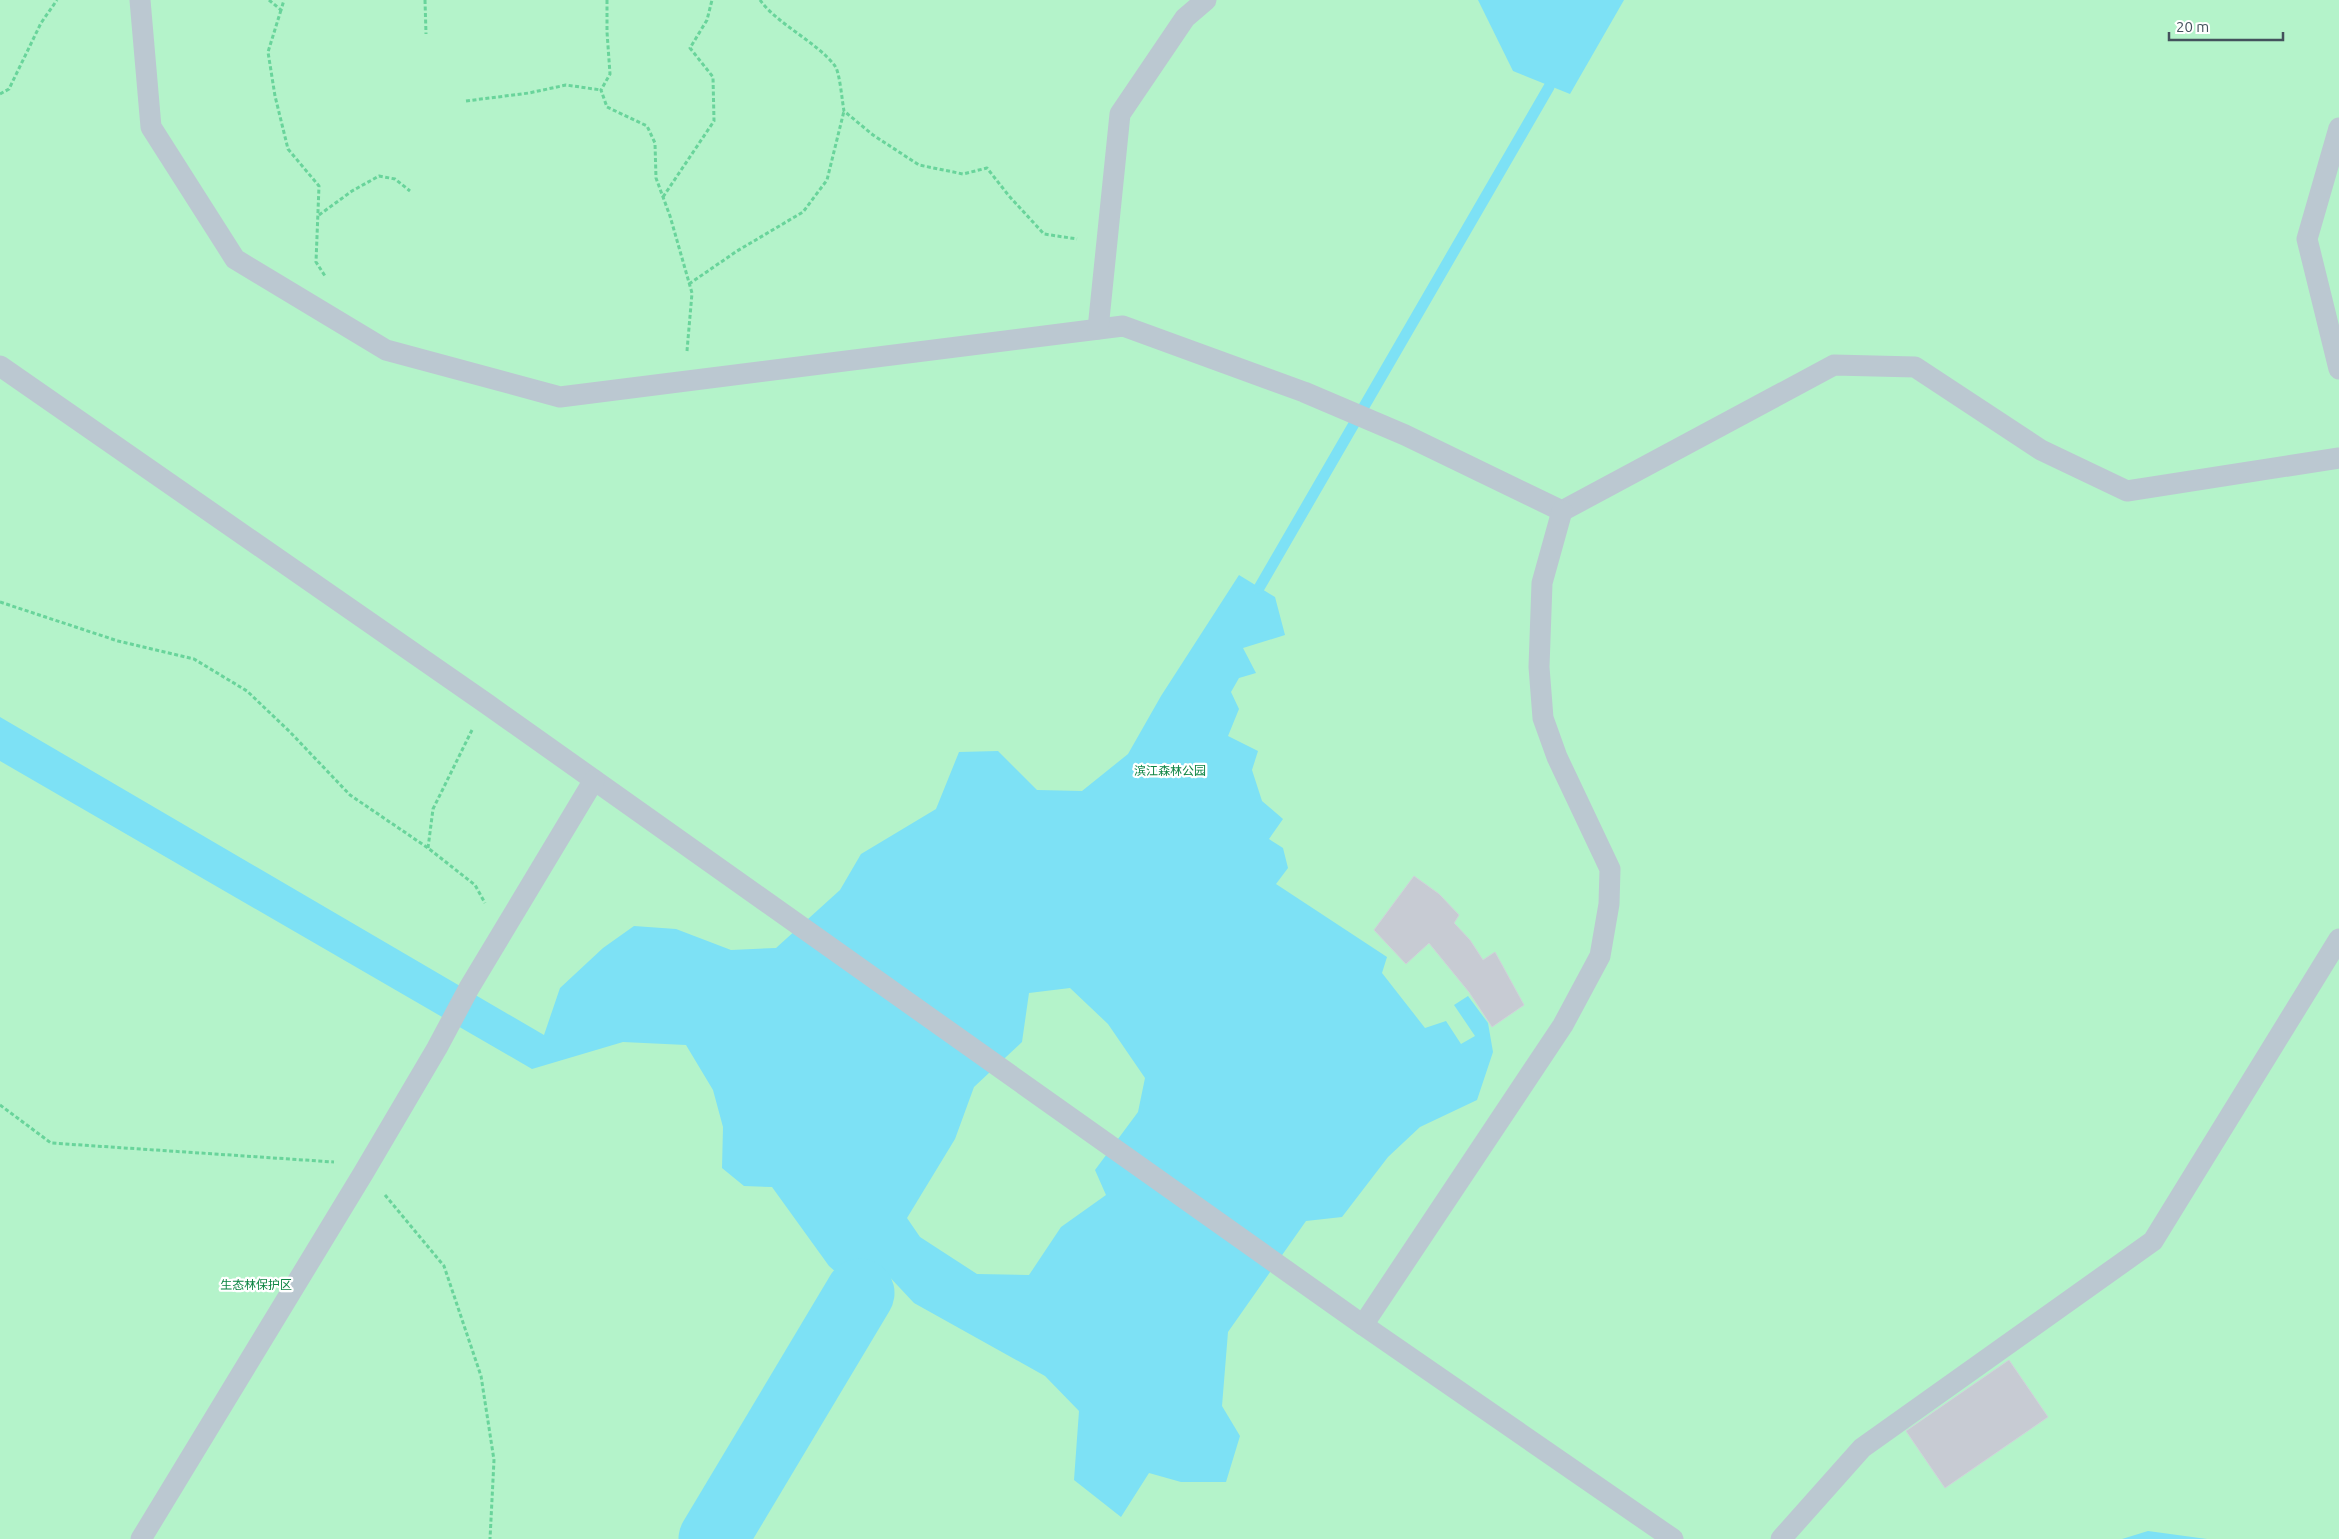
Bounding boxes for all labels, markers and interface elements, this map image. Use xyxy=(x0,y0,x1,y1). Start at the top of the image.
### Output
scale bar xyxy=(2169,10,2283,42)
text: 20 m xyxy=(2176,18,2209,35)
park label: 滨江森林公园 xyxy=(1134,764,1206,777)
park label: 生态林保护区 xyxy=(220,1278,292,1291)

